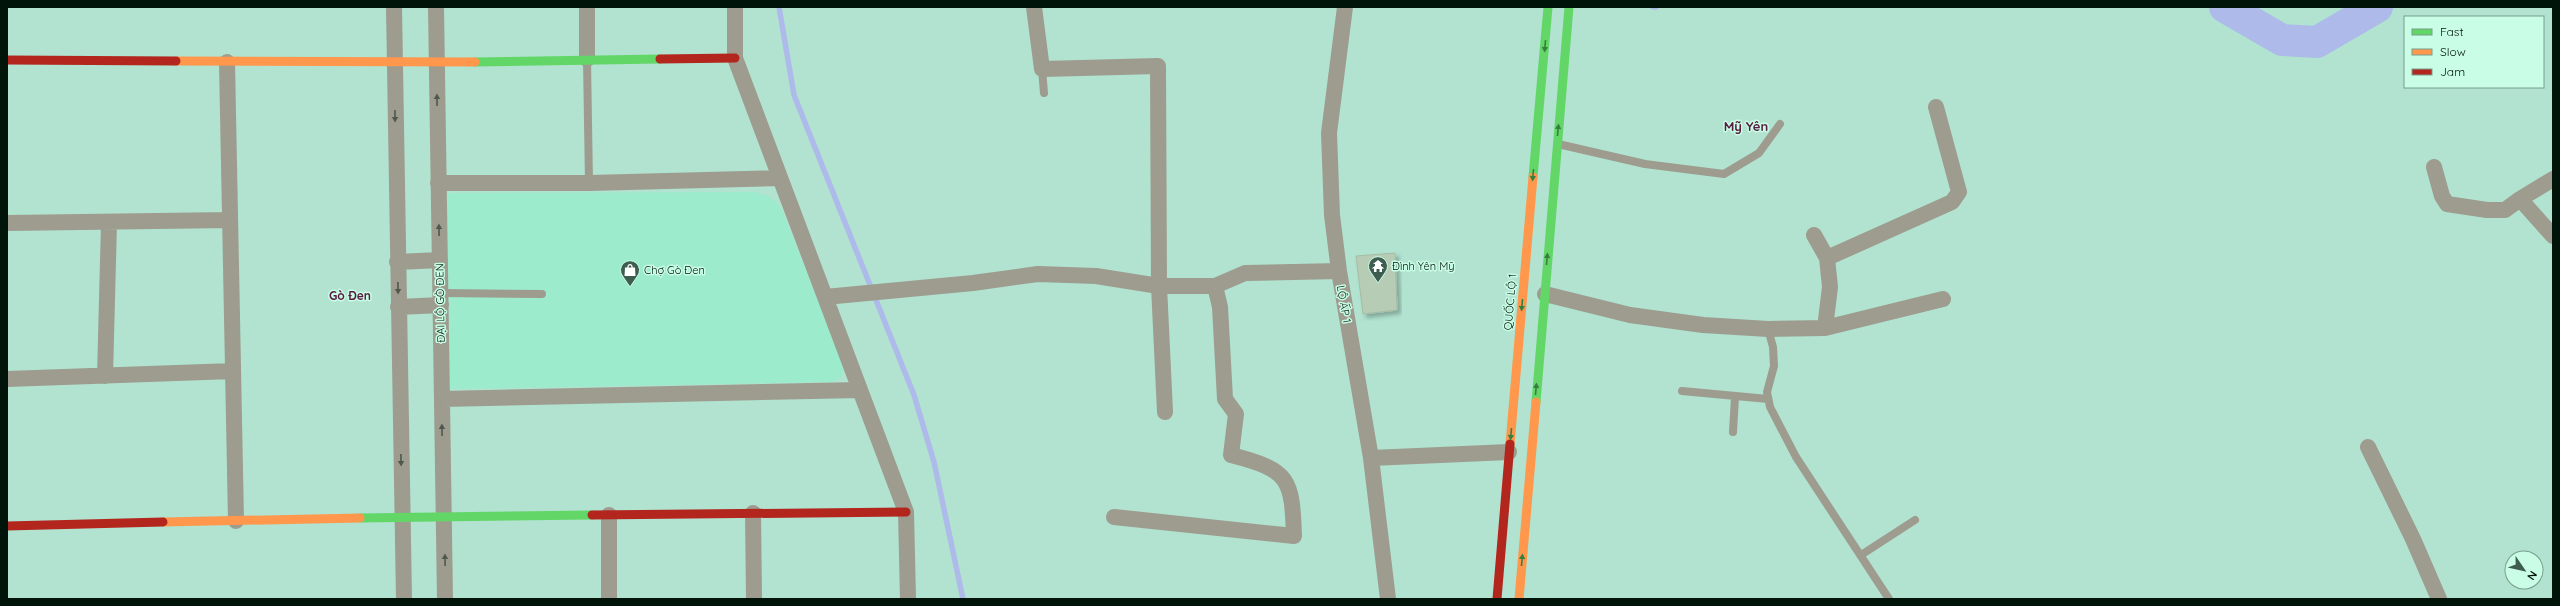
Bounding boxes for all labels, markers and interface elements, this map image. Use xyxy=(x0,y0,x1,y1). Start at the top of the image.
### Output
legend xyxy=(2404,16,2544,88)
text: Fast xyxy=(2440,24,2464,39)
one-way arrow xyxy=(1541,40,1548,52)
text: Slow xyxy=(2440,44,2466,59)
text: Jam xyxy=(2440,64,2465,79)
one-way arrow xyxy=(434,93,440,106)
one-way arrow xyxy=(392,110,398,123)
district label: Mỹ Yên xyxy=(1724,118,1768,134)
one-way arrow xyxy=(1555,124,1562,136)
one-way arrow xyxy=(1530,169,1537,181)
one-way arrow xyxy=(436,223,442,236)
one-way arrow xyxy=(1544,253,1551,265)
temple icon: Đình Yên Mỹ xyxy=(1367,255,1389,283)
shop icon: Chợ Gò Đen xyxy=(619,259,641,287)
place label: Đình Yên Mỹ xyxy=(1392,259,1455,273)
street label: ĐẠI LỘ GÒ ĐEN xyxy=(432,263,448,343)
place label: Chợ Gò Đen xyxy=(644,263,705,277)
street label: QUỐC LỘ 1 xyxy=(1501,273,1519,331)
one-way arrow xyxy=(394,282,401,294)
street label: LỘ ẤP 1 xyxy=(1334,284,1354,324)
district label: Gò Đen xyxy=(329,288,371,303)
one-way arrow xyxy=(1519,299,1526,311)
one-way arrow xyxy=(1533,383,1540,395)
one-way arrow xyxy=(439,424,446,436)
one-way arrow xyxy=(1508,428,1514,440)
one-way arrow xyxy=(398,454,404,467)
north arrow xyxy=(2504,550,2544,590)
one-way arrow xyxy=(442,553,448,566)
one-way arrow xyxy=(1519,554,1525,566)
text: N xyxy=(2524,568,2540,583)

